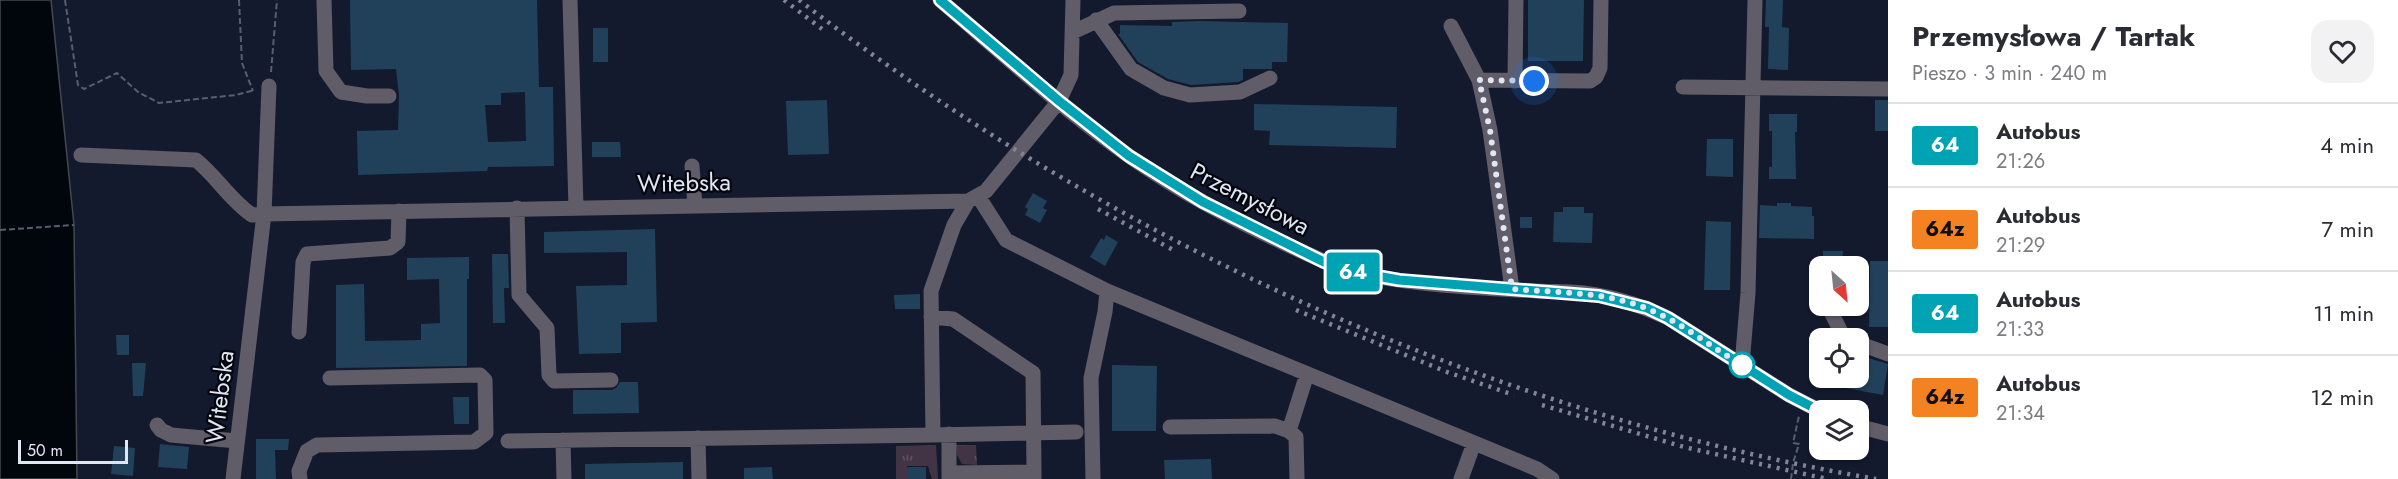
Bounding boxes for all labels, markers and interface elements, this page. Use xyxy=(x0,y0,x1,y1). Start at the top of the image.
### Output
text: Przemysłowa / Tartak xyxy=(1912,16,2195,57)
button: heart xyxy=(2311,20,2374,83)
text: Pieszo · 3 min · 240 m xyxy=(1912,59,2107,88)
your location xyxy=(1519,66,1549,96)
text: Autobus xyxy=(1996,115,2081,147)
text: 4 min xyxy=(2320,129,2374,161)
text: 64 xyxy=(1931,130,1959,160)
text: 21:26 xyxy=(1996,147,2045,176)
street label: Przemysłowa xyxy=(1185,154,1316,244)
street label: Witebska xyxy=(637,164,731,201)
text: Autobus xyxy=(1996,199,2081,231)
text: 7 min xyxy=(2321,213,2374,245)
text: 64z xyxy=(1925,214,1965,244)
text: 21:29 xyxy=(1996,231,2045,260)
line badge: 64 xyxy=(1326,252,1380,292)
north arrow xyxy=(1809,256,1869,316)
map controls xyxy=(1809,256,1869,460)
text: 64 xyxy=(1339,257,1367,287)
text: Autobus xyxy=(1996,283,2081,315)
text: 11 min xyxy=(2313,297,2374,329)
text: 64 xyxy=(1931,298,1959,328)
text: 21:33 xyxy=(1996,315,2044,344)
button: locate xyxy=(1809,328,1869,388)
street label: Witebska xyxy=(196,348,243,446)
unlabelled marker xyxy=(1729,352,1755,378)
text: Autobus xyxy=(1996,367,2081,399)
text: 12 min xyxy=(2311,381,2374,413)
text: 64z xyxy=(1925,382,1965,412)
text: 21:34 xyxy=(1996,399,2045,428)
button: layers xyxy=(1809,400,1869,460)
scale bar xyxy=(18,437,128,464)
text: 50 m xyxy=(27,439,63,462)

